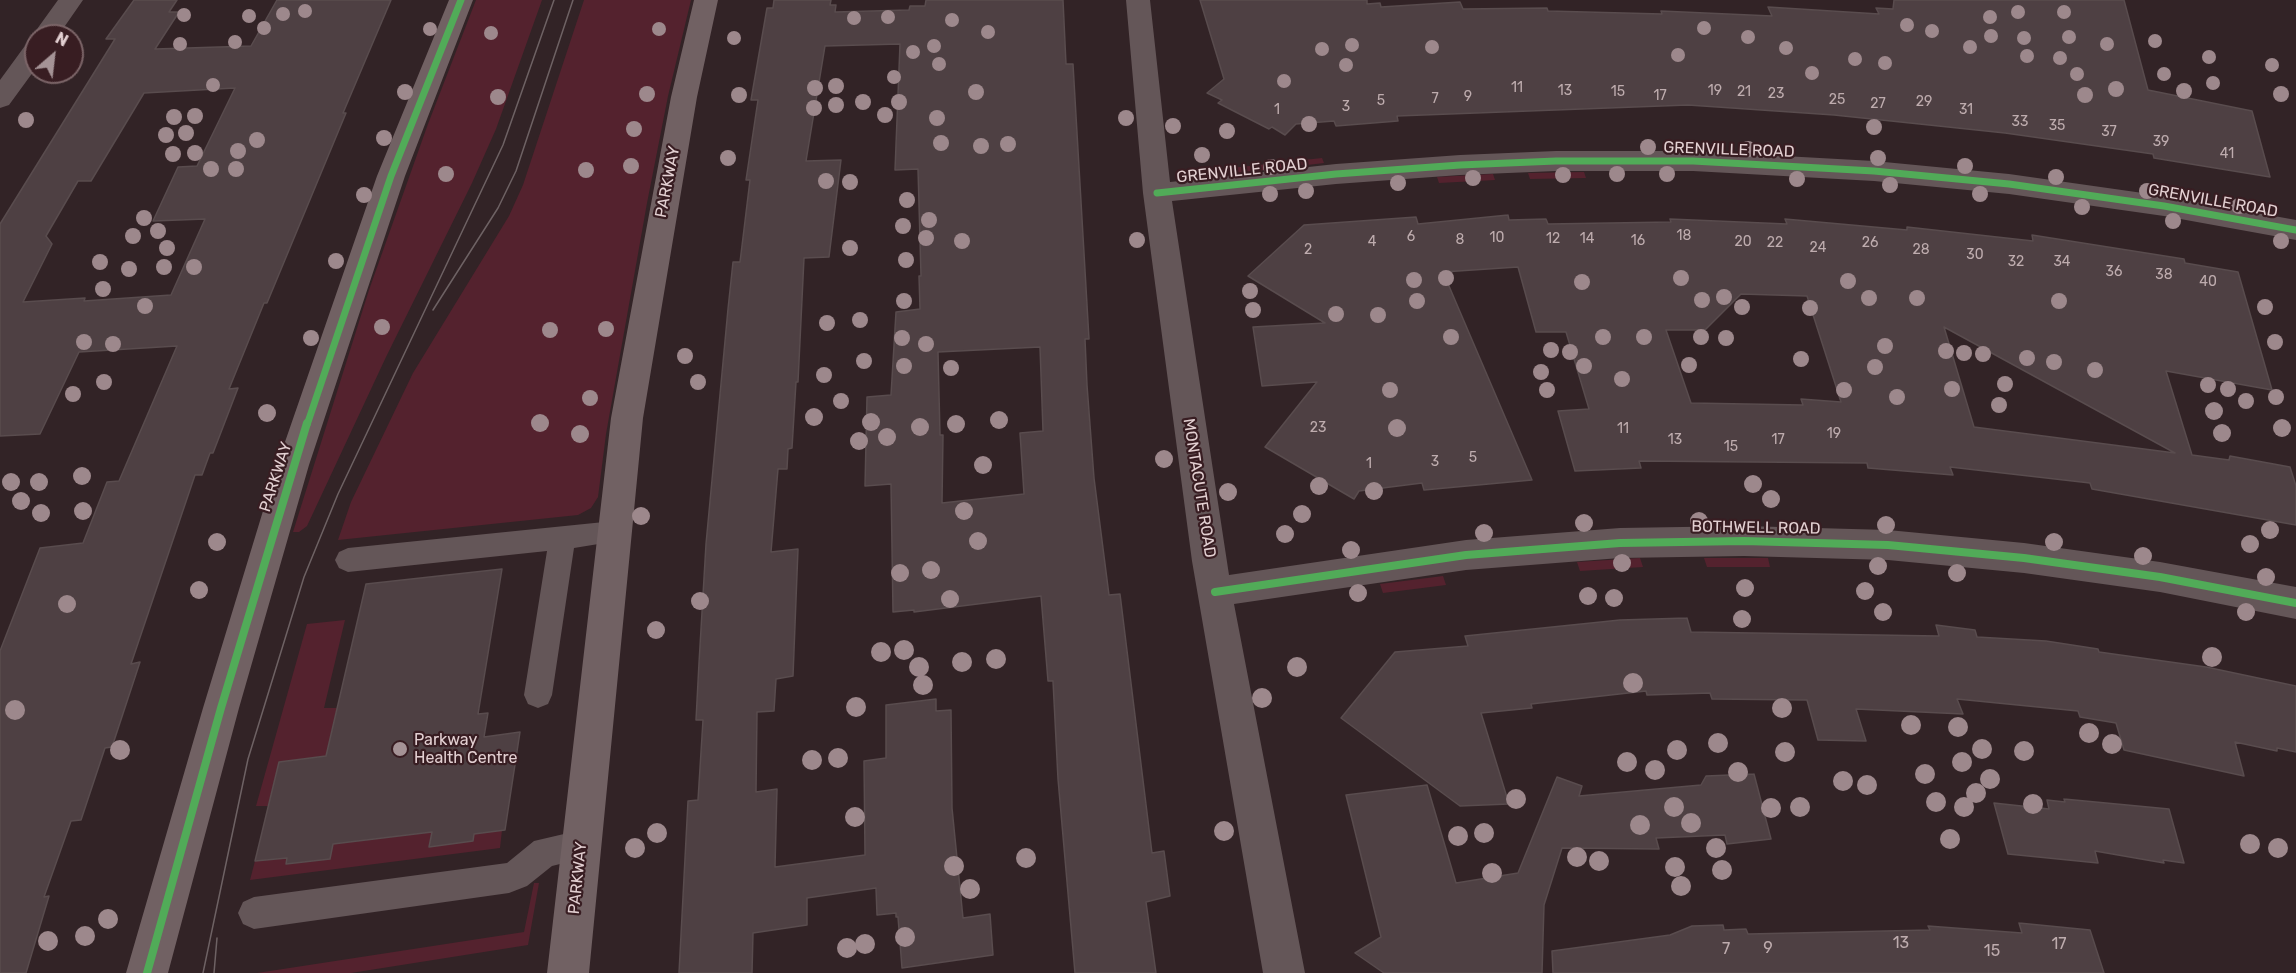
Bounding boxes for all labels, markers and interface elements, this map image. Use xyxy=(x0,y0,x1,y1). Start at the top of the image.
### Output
north arrow xyxy=(24,24,84,84)
text: N xyxy=(52,28,71,51)
house number: 11 xyxy=(1511,80,1523,96)
house number: 13 xyxy=(1558,83,1572,99)
house number: 19 xyxy=(1708,83,1722,99)
house number: 15 xyxy=(1611,84,1625,100)
house number: 21 xyxy=(1737,84,1751,100)
house number: 23 xyxy=(1768,86,1784,102)
house number: 17 xyxy=(1653,88,1667,104)
house number: 9 xyxy=(1464,89,1472,105)
house number: 7 xyxy=(1431,91,1439,107)
house number: 25 xyxy=(1829,92,1845,108)
house number: 5 xyxy=(1377,93,1385,109)
house number: 29 xyxy=(1916,94,1932,110)
house number: 27 xyxy=(1870,96,1886,112)
house number: 3 xyxy=(1342,99,1350,115)
house number: 1 xyxy=(1274,102,1280,118)
house number: 31 xyxy=(1959,102,1973,118)
house number: 33 xyxy=(2012,114,2028,130)
house number: 35 xyxy=(2049,118,2065,134)
house number: 37 xyxy=(2101,124,2117,140)
house number: 39 xyxy=(2153,134,2169,150)
street label: GRENVILLE ROAD xyxy=(1663,138,1795,162)
street label: PARKWAY xyxy=(652,144,684,220)
house number: 41 xyxy=(2220,146,2234,162)
street label: GRENVILLE ROAD xyxy=(1176,155,1308,187)
street label: GRENVILLE ROAD xyxy=(2147,180,2279,222)
house number: 18 xyxy=(1677,228,1691,244)
house number: 6 xyxy=(1407,229,1415,245)
house number: 10 xyxy=(1490,230,1504,246)
house number: 12 xyxy=(1546,231,1560,247)
house number: 14 xyxy=(1580,231,1594,247)
house number: 8 xyxy=(1456,232,1464,248)
house number: 16 xyxy=(1631,233,1645,249)
house number: 4 xyxy=(1368,234,1376,250)
house number: 20 xyxy=(1734,234,1752,250)
house number: 22 xyxy=(1767,235,1783,251)
house number: 26 xyxy=(1862,235,1878,251)
house number: 24 xyxy=(1810,240,1826,256)
house number: 2 xyxy=(1304,242,1312,258)
house number: 28 xyxy=(1912,242,1930,258)
house number: 30 xyxy=(1966,247,1984,263)
house number: 32 xyxy=(2008,254,2024,270)
house number: 34 xyxy=(2053,254,2071,270)
house number: 36 xyxy=(2106,264,2122,280)
house number: 38 xyxy=(2155,267,2173,283)
house number: 40 xyxy=(2199,274,2217,290)
street label: MONTACUTE ROAD xyxy=(1179,417,1219,559)
house number: 23 xyxy=(1310,420,1326,436)
house number: 11 xyxy=(1617,421,1629,437)
house number: 19 xyxy=(1827,426,1841,442)
house number: 13 xyxy=(1668,432,1682,448)
house number: 17 xyxy=(1771,432,1785,448)
street label: PARKWAY xyxy=(256,439,296,515)
house number: 15 xyxy=(1724,439,1738,455)
house number: 5 xyxy=(1469,450,1477,466)
house number: 3 xyxy=(1431,454,1439,470)
house number: 1 xyxy=(1366,456,1372,472)
street label: BOTHWELL ROAD xyxy=(1691,517,1821,539)
place label: Parkway Health Centre xyxy=(414,730,517,768)
marker: Parkway Health Centre xyxy=(391,740,409,758)
street label: PARKWAY xyxy=(565,841,591,915)
house number: 13 xyxy=(1893,933,1909,953)
house number: 17 xyxy=(2051,934,2067,954)
house number: 9 xyxy=(1763,938,1773,958)
house number: 7 xyxy=(1722,939,1730,959)
house number: 15 xyxy=(1984,941,2000,961)

